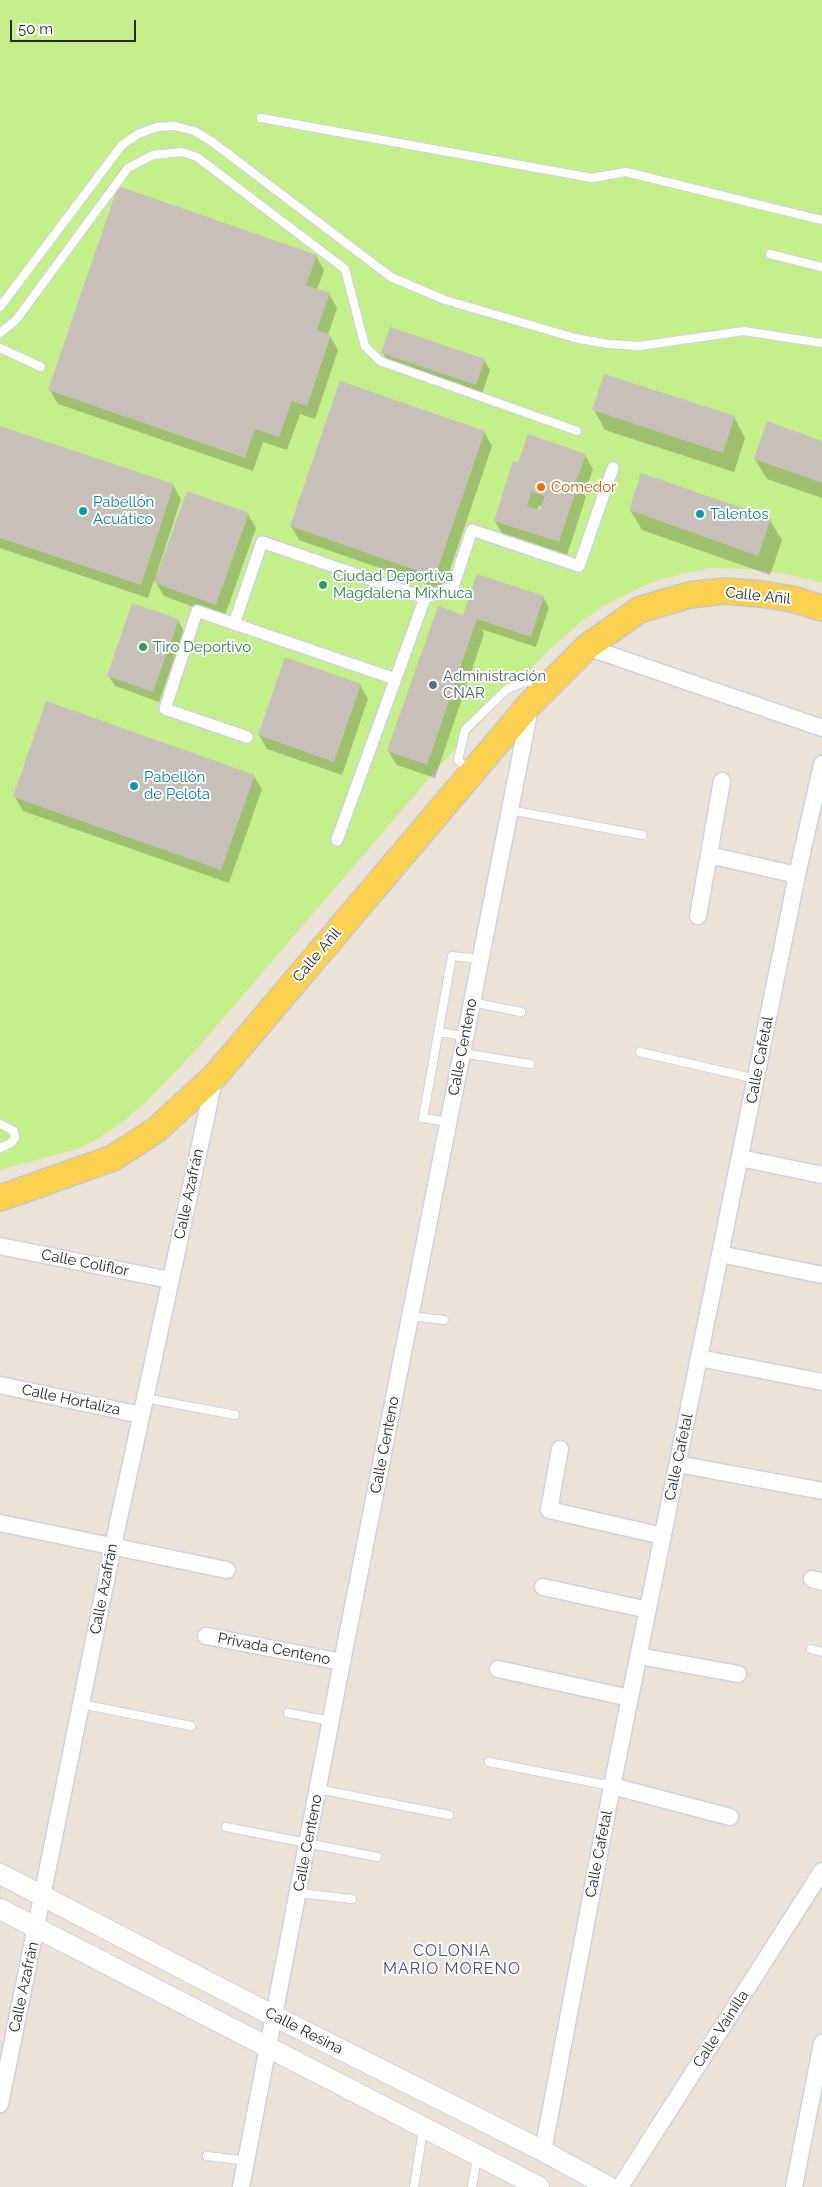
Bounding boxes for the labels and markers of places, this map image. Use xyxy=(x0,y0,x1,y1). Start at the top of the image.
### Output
place label: Comedor xyxy=(551,478,616,496)
marker: Comedor xyxy=(535,481,547,493)
place label: Pabellón Acuático xyxy=(93,493,154,528)
marker: Pabellón Acuático xyxy=(77,505,89,517)
place label: Talentos xyxy=(710,505,768,523)
marker: Talentos xyxy=(694,508,706,520)
place label: Ciudad Deportiva Magdalena Mixhuca xyxy=(333,567,473,602)
marker: Ciudad Deportiva Magdalena Mixhuca xyxy=(317,579,329,591)
place label: Tiro Deportivo xyxy=(153,638,251,656)
marker: Tiro Deportivo xyxy=(137,641,149,653)
place label: Administración CNAR xyxy=(443,667,546,702)
marker: Administración CNAR xyxy=(427,679,439,691)
place label: Pabellón de Pelota xyxy=(144,768,210,803)
marker: Pabellón de Pelota xyxy=(128,780,140,792)

